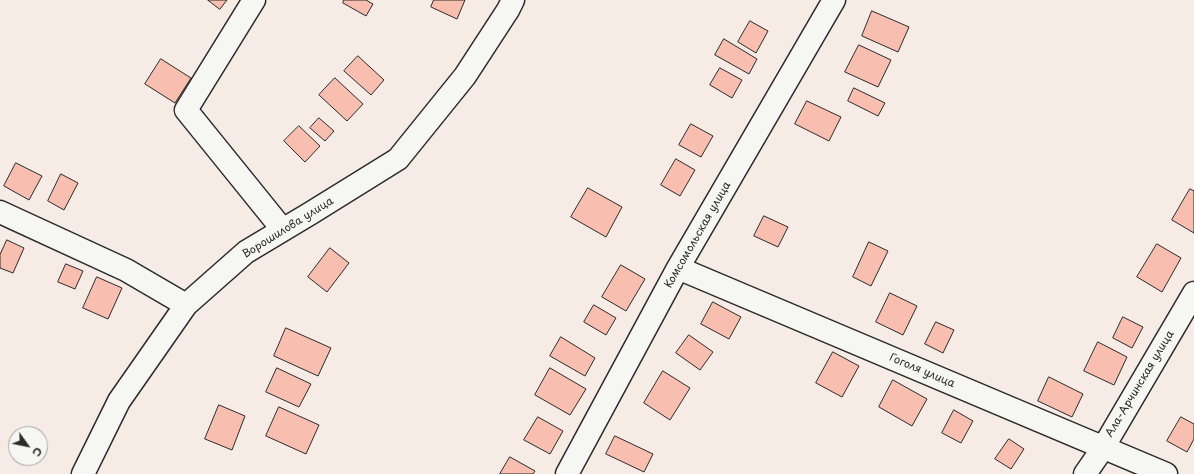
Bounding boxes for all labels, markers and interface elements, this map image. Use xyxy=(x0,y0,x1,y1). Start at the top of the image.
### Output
street label: Комсомольская улица xyxy=(662,179,734,291)
street label: Ворошилова улица xyxy=(240,195,336,261)
street label: Ала-Арчинская улица xyxy=(1103,328,1177,440)
street label: Гоголя улица xyxy=(887,351,957,391)
north arrow xyxy=(8,426,48,466)
text: С xyxy=(28,444,47,460)

